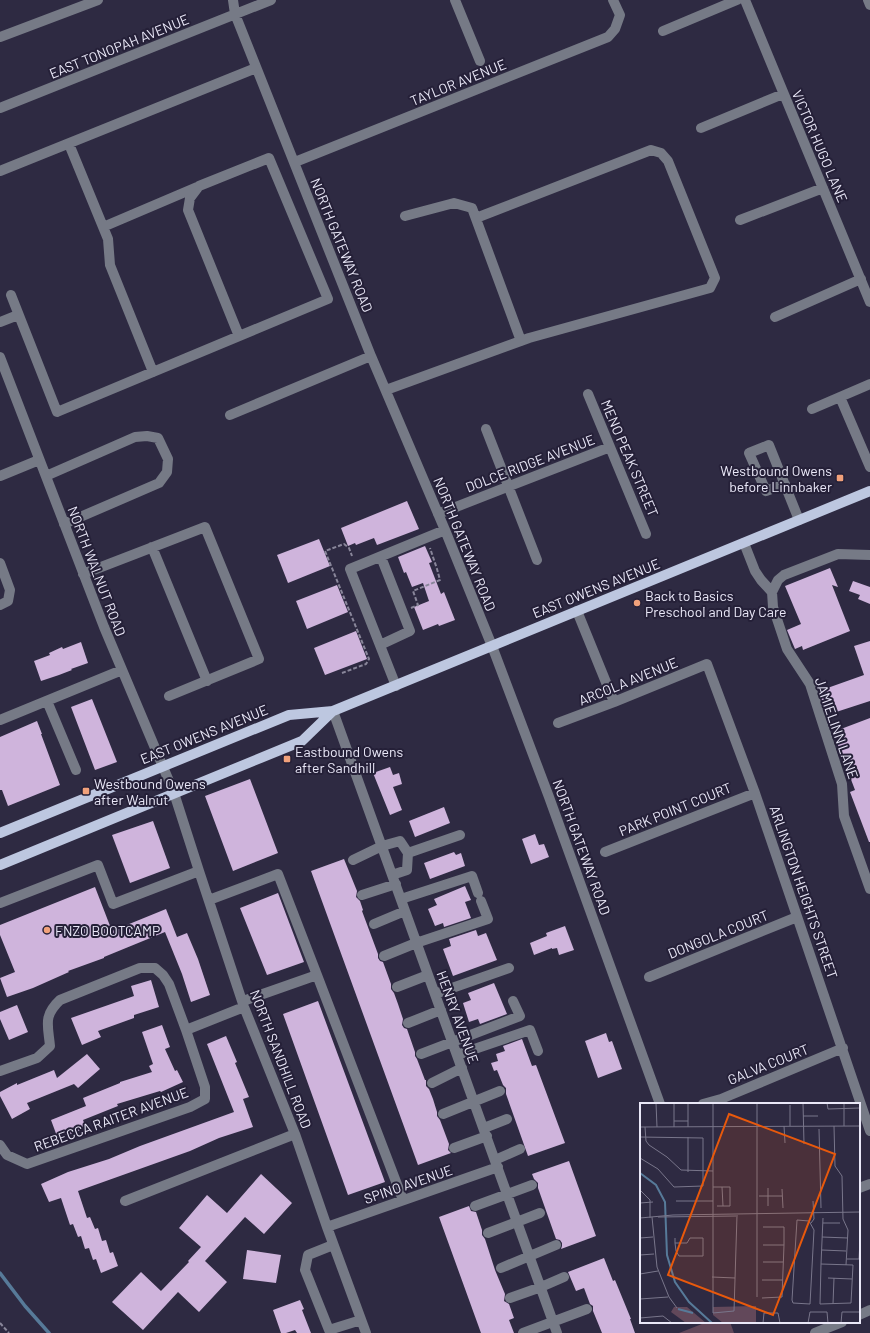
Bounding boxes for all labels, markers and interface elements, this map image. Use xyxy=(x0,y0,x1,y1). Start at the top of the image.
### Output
street label: EAST TONOPAH AVENUE xyxy=(47,10,191,82)
street label: TAYLOR AVENUE xyxy=(408,55,508,109)
street label: VICTOR HUGO LANE xyxy=(789,87,851,205)
street label: NORTH GATEWAY ROAD xyxy=(307,175,377,315)
street label: MENO PEAK STREET xyxy=(598,397,662,519)
street label: DOLCE RIDGE AVENUE xyxy=(463,431,597,495)
place label: Westbound Owens before Linnbaker xyxy=(720,462,832,495)
marker: Westbound Owens before Linnbaker xyxy=(835,473,845,483)
street label: NORTH GATEWAY ROAD xyxy=(430,474,500,614)
street label: NORTH WALNUT ROAD xyxy=(64,504,130,638)
street label: EAST OWENS AVENUE xyxy=(530,555,662,621)
place label: Back to Basics Preschool and Day Care xyxy=(645,587,786,620)
marker: Back to Basics Preschool and Day Care xyxy=(632,598,642,608)
street label: ARCOLA AVENUE xyxy=(576,653,680,709)
street label: JAMIELINN LANE xyxy=(812,675,862,781)
street label: EAST OWENS AVENUE xyxy=(138,701,270,767)
place label: Eastbound Owens after Sandhill xyxy=(295,743,404,776)
marker: Eastbound Owens after Sandhill xyxy=(282,754,292,764)
place label: Westbound Owens after Walnut xyxy=(94,775,206,808)
street label: NORTH GATEWAY ROAD xyxy=(550,777,614,917)
street label: PARK POINT COURT xyxy=(616,779,734,839)
marker: Westbound Owens after Walnut xyxy=(81,786,91,796)
street label: ARLINGTON HEIGHTS STREET xyxy=(766,803,842,981)
street label: DONGOLA COURT xyxy=(665,906,771,962)
place label: FNZO BOOTCAMP xyxy=(55,922,160,939)
marker: FNZO BOOTCAMP xyxy=(42,925,52,935)
street label: HENRY AVENUE xyxy=(433,968,483,1066)
street label: NORTH SANDHILL ROAD xyxy=(247,987,315,1131)
street label: GALVA COURT xyxy=(725,1040,811,1088)
street label: REBECCA RAITER AVENUE xyxy=(32,1083,190,1155)
inset map xyxy=(640,1103,860,1323)
street label: SPINO AVENUE xyxy=(362,1161,454,1207)

